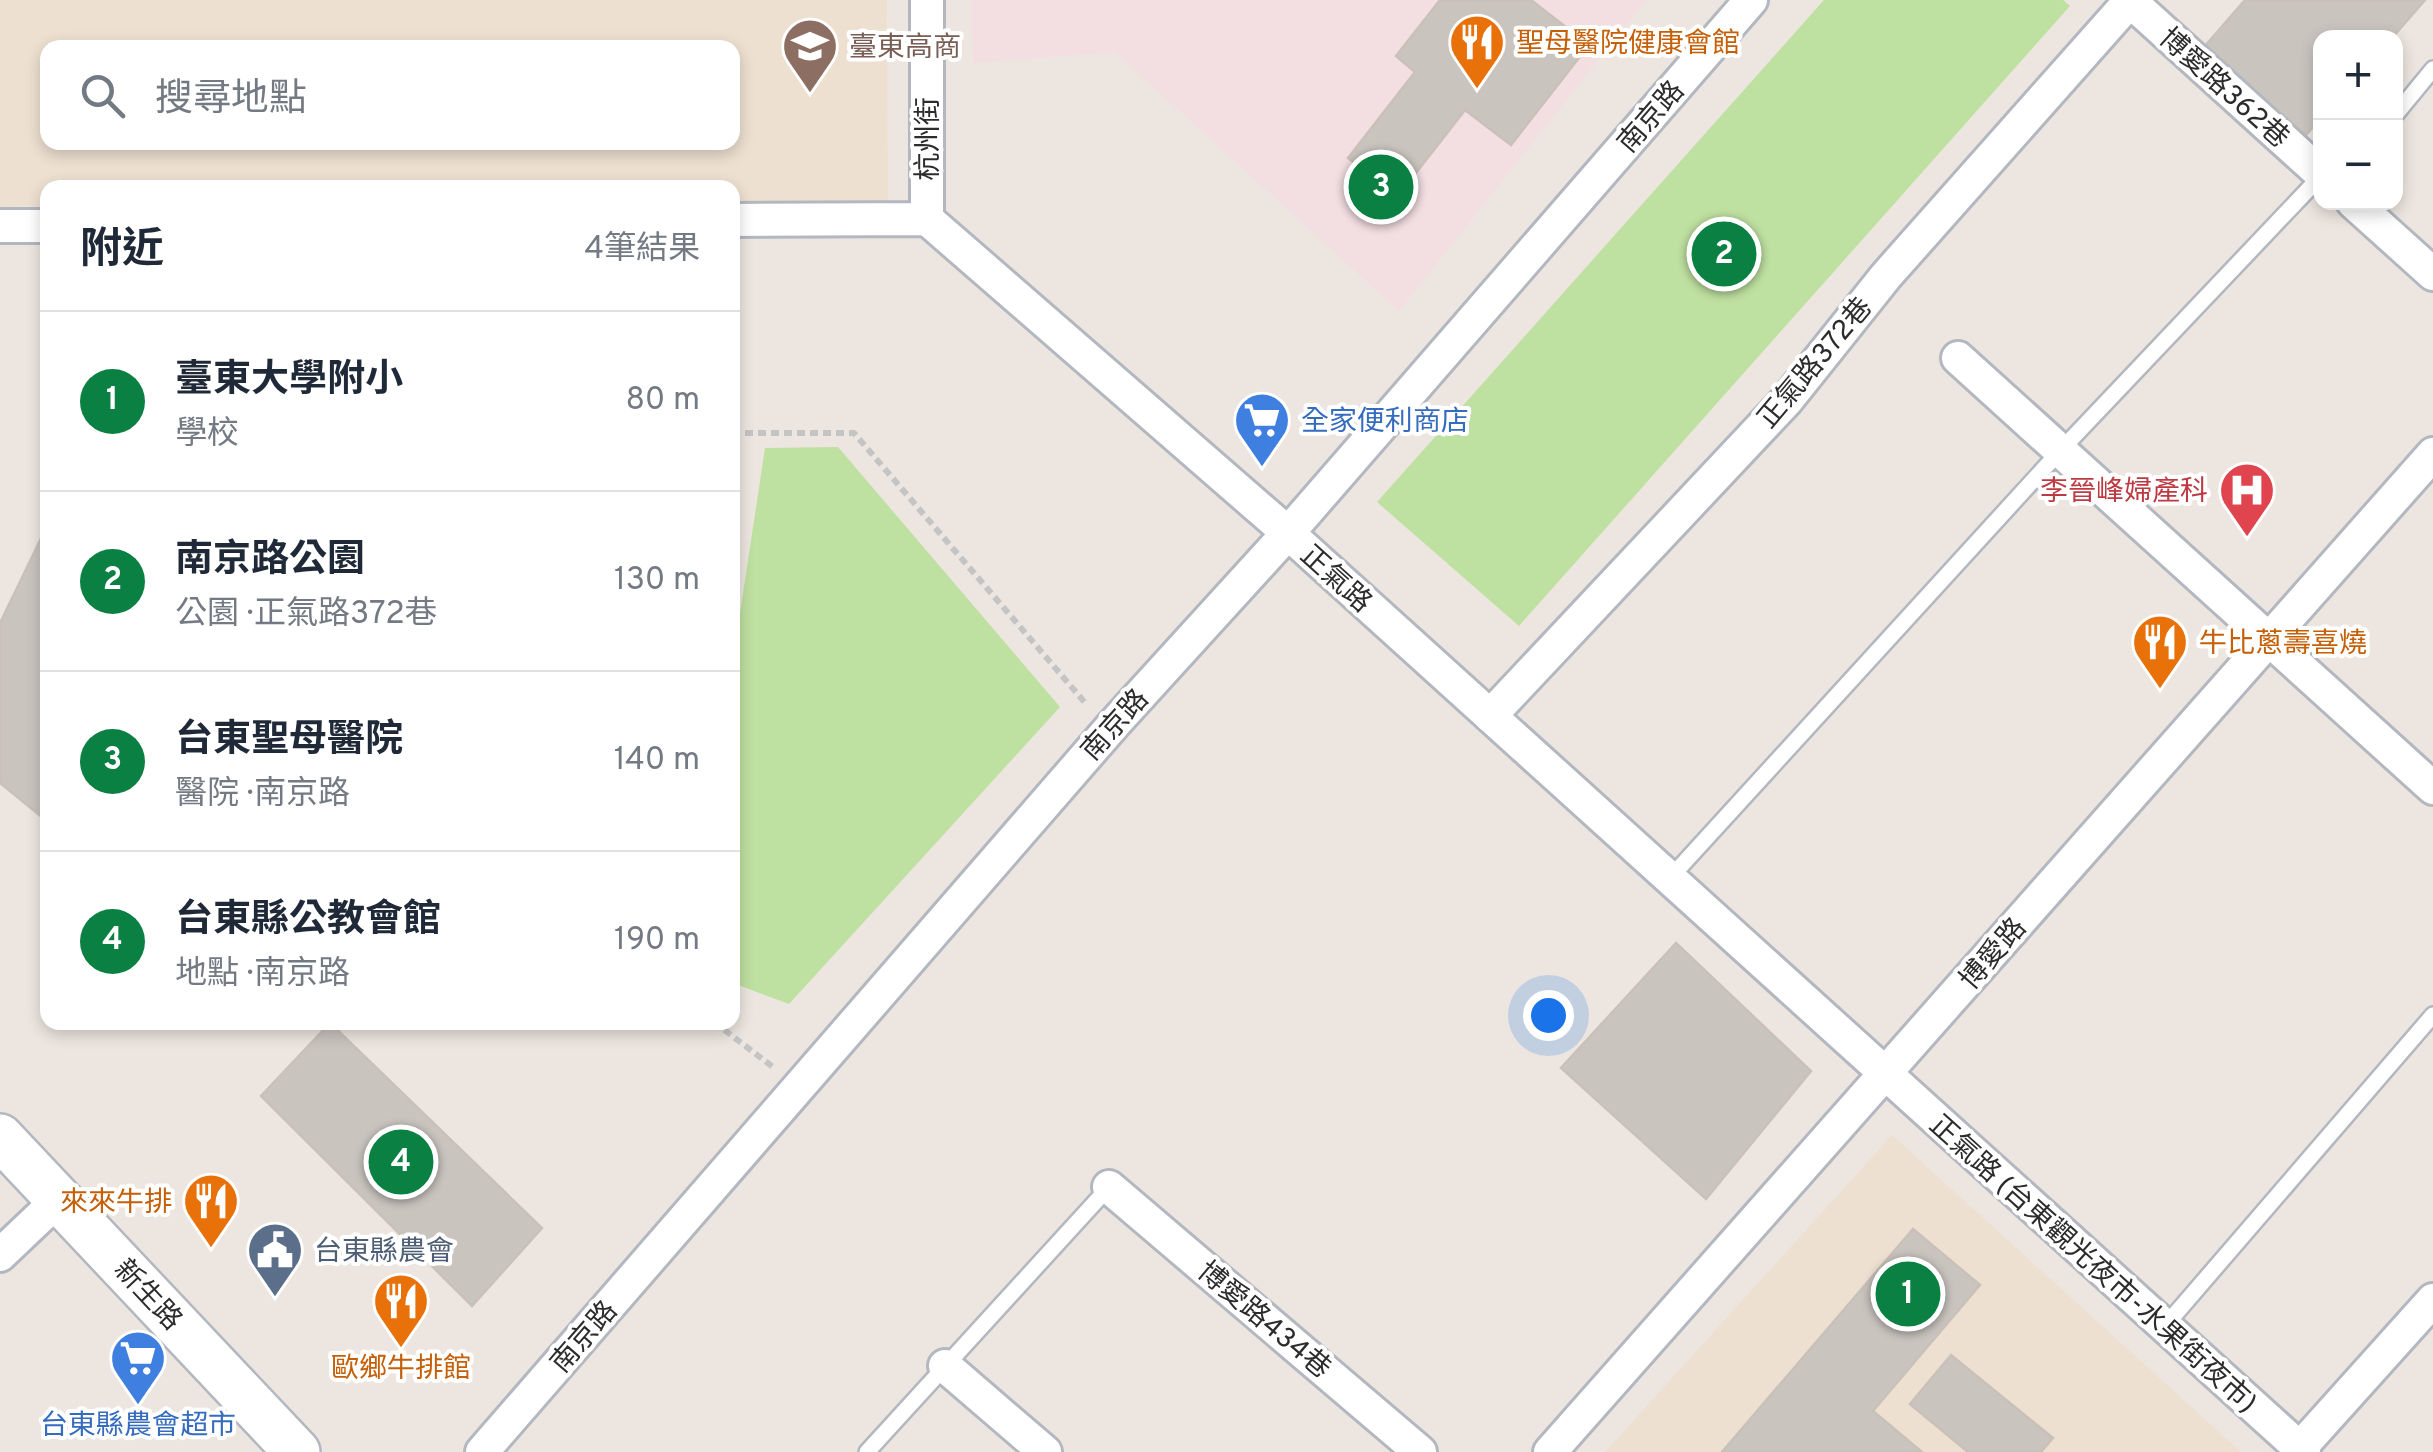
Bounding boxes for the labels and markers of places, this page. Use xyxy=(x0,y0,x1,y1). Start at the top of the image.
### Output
restaurant icon: 聖母醫院健康會館 xyxy=(1447,12,1507,91)
school or university icon: 臺東高商 xyxy=(780,16,840,95)
place label: 聖母醫院健康會館 xyxy=(1516,27,1740,63)
place label: 臺東高商 xyxy=(849,31,961,67)
pin: 3 xyxy=(1348,150,1414,224)
pin: 2 xyxy=(1692,216,1756,292)
supermarket icon: 全家便利商店 xyxy=(1232,390,1292,469)
place label: 全家便利商店 xyxy=(1301,405,1469,441)
hospital icon: 李晉峰婦產科 xyxy=(2217,460,2277,539)
place label: 李晉峰婦產科 xyxy=(2040,475,2208,511)
restaurant icon: 牛比蔥壽喜燒 xyxy=(2130,612,2190,691)
place label: 牛比蔥壽喜燒 xyxy=(2199,627,2367,663)
pin: 4 xyxy=(368,1124,434,1200)
restaurant icon: 來來牛排 xyxy=(181,1171,241,1250)
place label: 來來牛排 xyxy=(60,1186,172,1222)
public building icon: 台東縣農會 xyxy=(245,1220,305,1299)
place label: 台東縣農會 xyxy=(314,1235,454,1271)
pin: 1 xyxy=(1876,1256,1940,1332)
restaurant icon: 歐鄉牛排館 xyxy=(371,1271,431,1350)
supermarket icon: 台東縣農會超市 xyxy=(108,1328,168,1407)
place label: 歐鄉牛排館 xyxy=(331,1352,471,1388)
place label: 台東縣農會超市 xyxy=(40,1409,236,1445)

